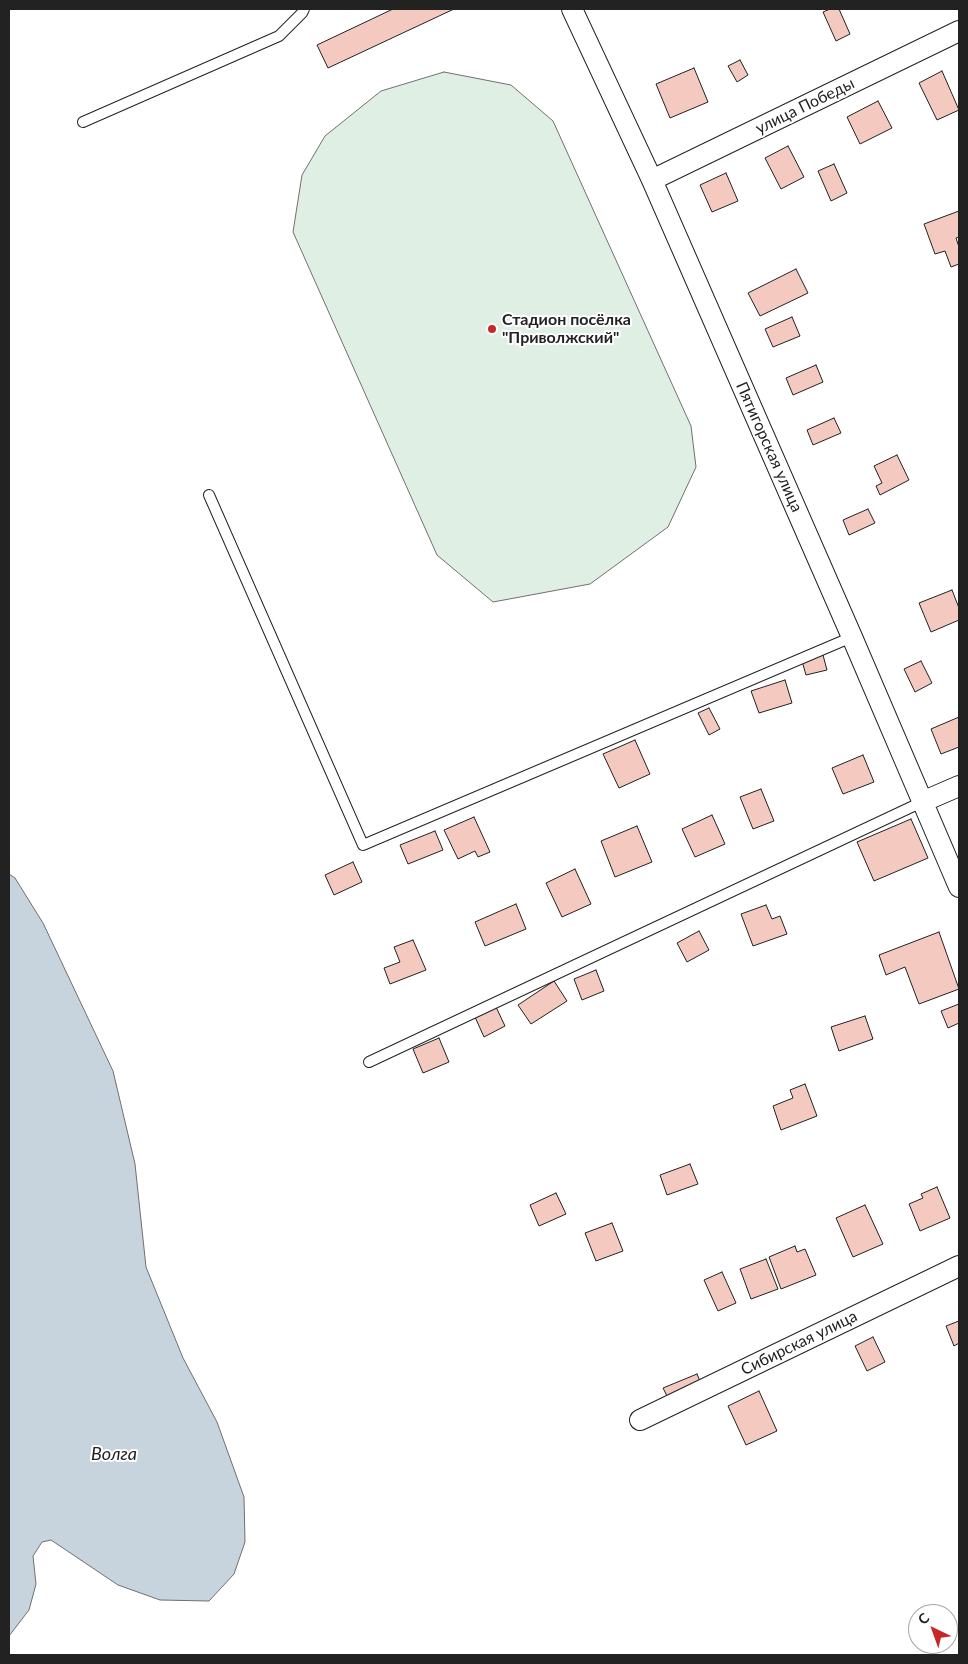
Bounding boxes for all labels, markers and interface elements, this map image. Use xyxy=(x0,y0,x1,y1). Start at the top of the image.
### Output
street label: улица Победы xyxy=(752,74,858,138)
place label: Стадион посёлка "Приволжский" xyxy=(502,310,631,348)
marker: Стадион посёлка "Приволжский" xyxy=(486,323,498,335)
street label: Пятигорская улица xyxy=(732,379,806,515)
street label: Сибирская улица xyxy=(738,1307,860,1379)
water label: Волга xyxy=(91,1443,137,1465)
north arrow xyxy=(908,1604,958,1654)
text: С xyxy=(914,1609,932,1628)

